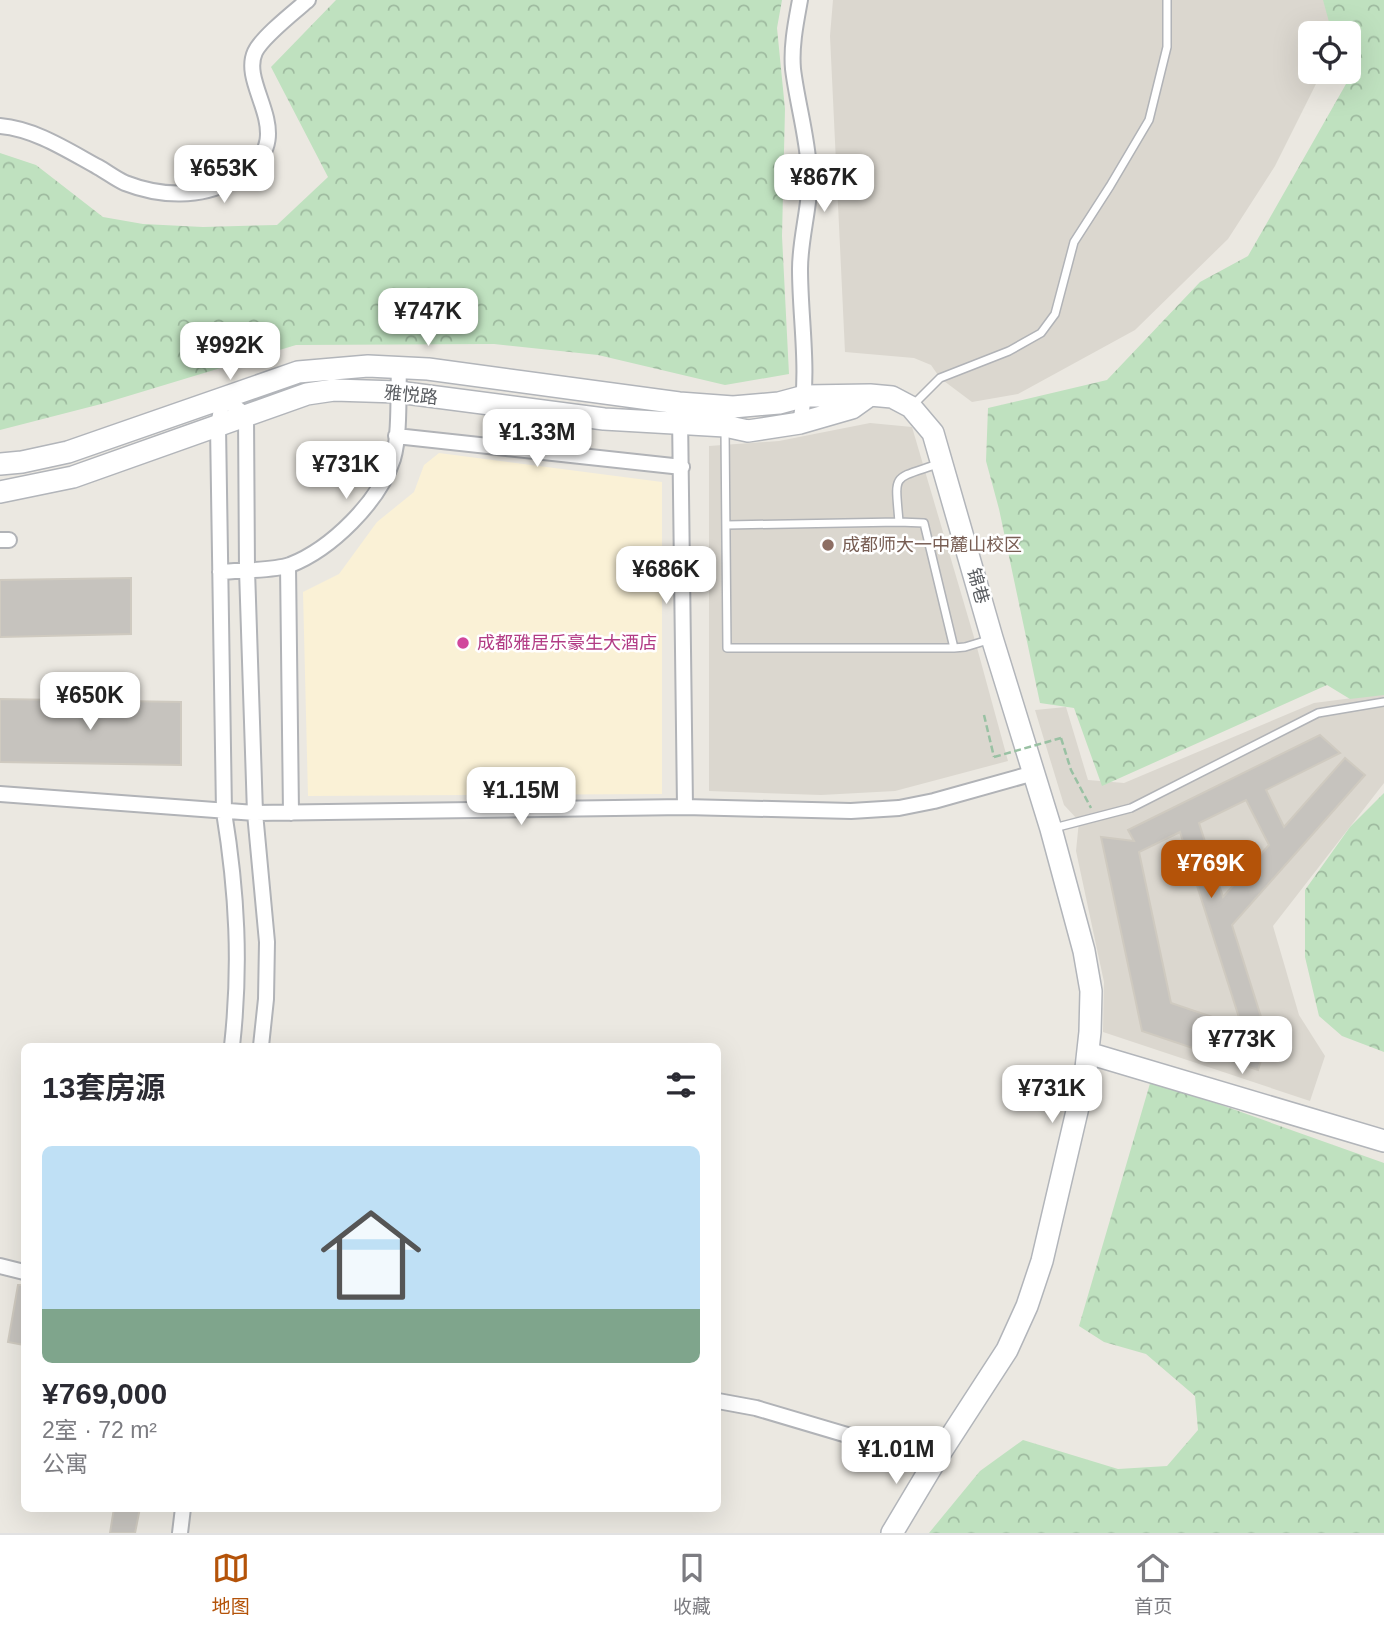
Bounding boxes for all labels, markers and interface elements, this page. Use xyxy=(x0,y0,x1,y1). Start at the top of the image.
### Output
map controls xyxy=(1298,21,1361,84)
button: locate xyxy=(1298,21,1361,84)
pin: ¥653K xyxy=(175,146,273,205)
pin: ¥867K xyxy=(775,154,873,214)
text: ¥653K xyxy=(190,155,258,181)
text: ¥867K xyxy=(790,164,858,190)
pin: ¥747K xyxy=(379,288,477,348)
text: ¥747K xyxy=(394,298,462,324)
pin: ¥992K xyxy=(181,322,279,382)
text: ¥992K xyxy=(196,332,264,358)
street label: 雅悦路 xyxy=(383,382,439,408)
pin: ¥1.33M xyxy=(480,410,594,469)
text: ¥1.33M xyxy=(499,419,575,445)
pin: ¥731K xyxy=(297,442,395,501)
text: ¥731K xyxy=(312,451,380,477)
place label: 成都师大一中麓山校区 xyxy=(842,535,1022,555)
marker: 成都师大一中麓山校区 xyxy=(820,537,836,553)
pin: ¥686K xyxy=(617,546,715,606)
text: ¥686K xyxy=(632,556,700,582)
street label: 锦巷 xyxy=(963,566,993,606)
place label: 成都雅居乐豪生大酒店 xyxy=(477,633,657,653)
marker: 成都雅居乐豪生大酒店 xyxy=(455,635,471,651)
pin: ¥650K xyxy=(41,672,139,732)
text: ¥650K xyxy=(56,682,124,708)
pin: ¥1.15M xyxy=(464,768,578,827)
text: ¥1.15M xyxy=(483,777,559,803)
pin: ¥769K xyxy=(1162,841,1260,900)
text: ¥769K xyxy=(1177,850,1245,876)
pin: ¥773K xyxy=(1193,1016,1291,1076)
text: ¥773K xyxy=(1208,1026,1276,1052)
icon: filters xyxy=(662,1066,700,1104)
pin: ¥731K xyxy=(1003,1066,1101,1125)
text: 13套房源 xyxy=(42,1071,165,1104)
text: ¥731K xyxy=(1018,1075,1086,1101)
icon: home xyxy=(308,1192,434,1318)
text: ¥769,000 xyxy=(42,1377,167,1410)
text: 2室 · 72 m² xyxy=(42,1417,157,1443)
pin: ¥1.01M xyxy=(839,1426,953,1486)
text: ¥1.01M xyxy=(858,1436,934,1462)
text: 公寓 xyxy=(42,1451,88,1477)
tab: 地图 xyxy=(212,1549,250,1618)
tab: 收藏 xyxy=(673,1549,711,1618)
tab: 首页 xyxy=(1134,1549,1172,1618)

